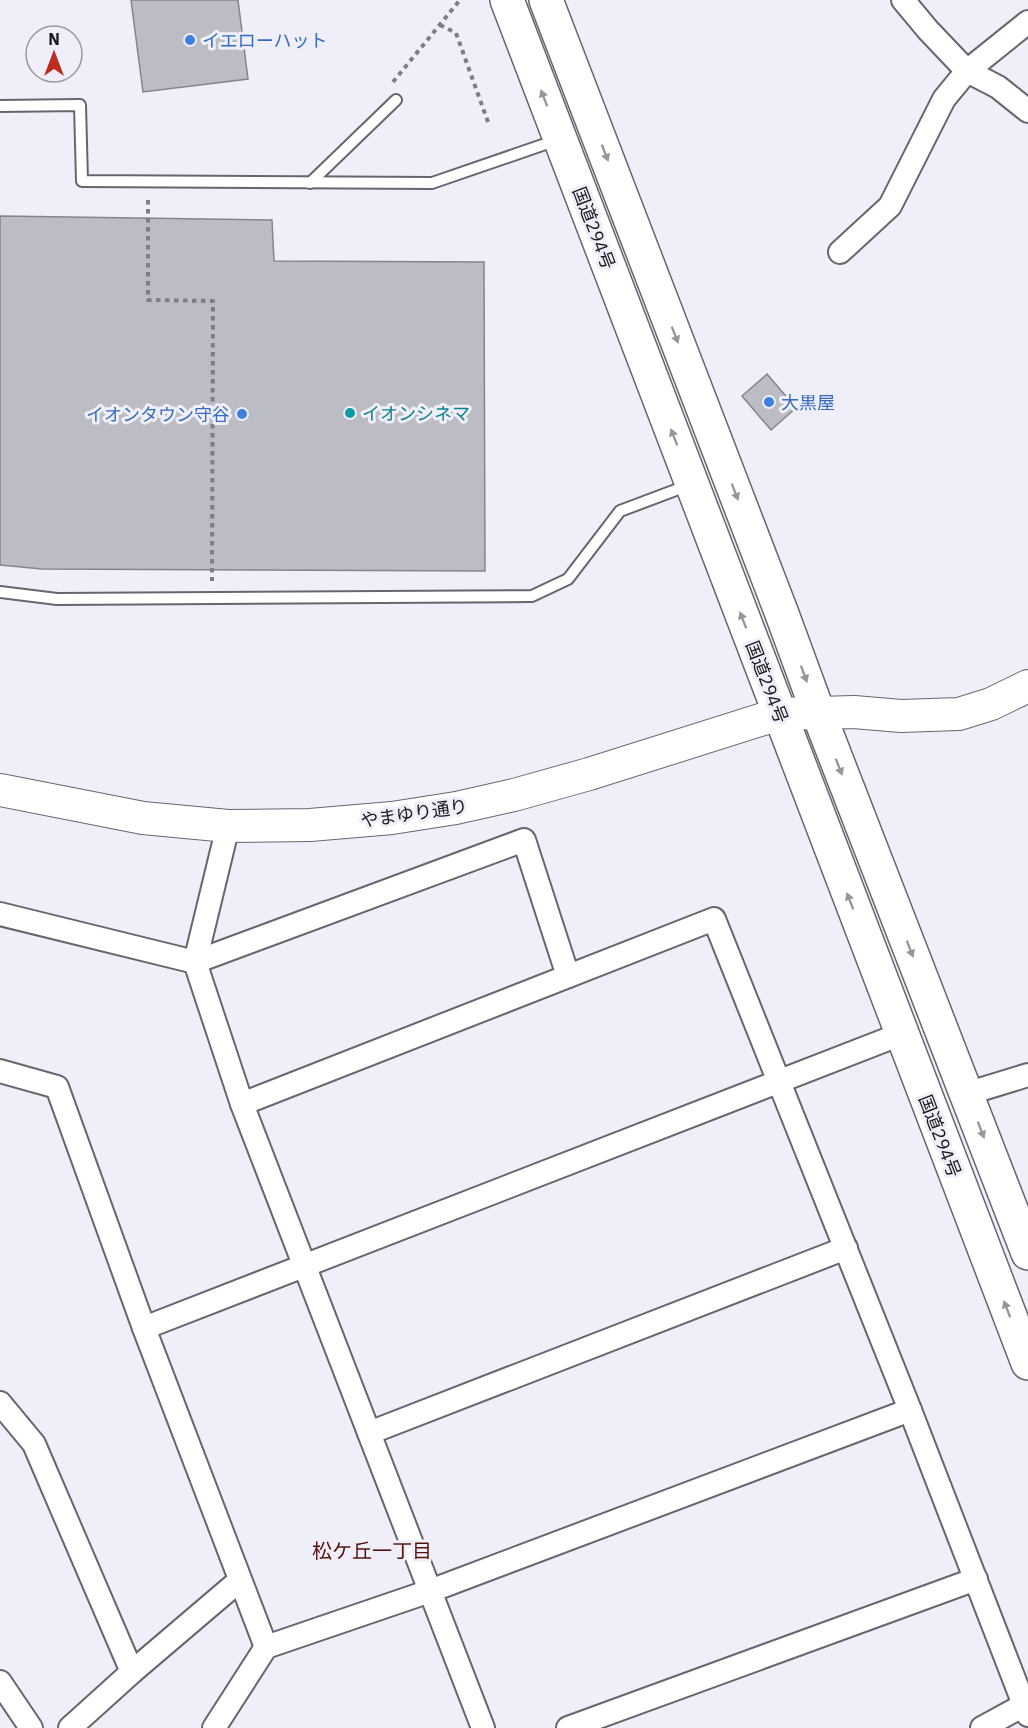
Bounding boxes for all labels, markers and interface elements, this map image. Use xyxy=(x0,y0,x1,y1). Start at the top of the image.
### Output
north arrow xyxy=(24,24,84,84)
text: N xyxy=(48,29,60,49)
place label: イエローハット xyxy=(202,29,327,52)
marker: イエローハット xyxy=(183,33,197,47)
one-way arrow xyxy=(539,89,549,107)
one-way arrow xyxy=(600,144,610,162)
street label: 国道294号 xyxy=(568,184,620,272)
one-way arrow xyxy=(670,326,680,344)
place label: 大黒屋 xyxy=(781,391,835,414)
marker: 大黒屋 xyxy=(762,395,776,409)
place label: イオンシネマ xyxy=(362,402,470,425)
place label: イオンタウン守谷 xyxy=(86,403,230,426)
marker: イオンシネマ xyxy=(343,406,357,420)
marker: イオンタウン守谷 xyxy=(235,407,249,421)
one-way arrow xyxy=(668,428,678,446)
one-way arrow xyxy=(731,483,741,501)
one-way arrow xyxy=(738,611,747,629)
street label: 国道294号 xyxy=(741,638,793,726)
one-way arrow xyxy=(800,665,810,683)
one-way arrow xyxy=(835,758,845,776)
street label: やまゆり通り xyxy=(359,794,469,832)
one-way arrow xyxy=(845,892,855,910)
one-way arrow xyxy=(905,940,915,958)
street label: 国道294号 xyxy=(914,1092,966,1180)
one-way arrow xyxy=(976,1122,986,1140)
one-way arrow xyxy=(1002,1299,1012,1317)
district label: 松ケ丘一丁目 xyxy=(312,1537,432,1564)

